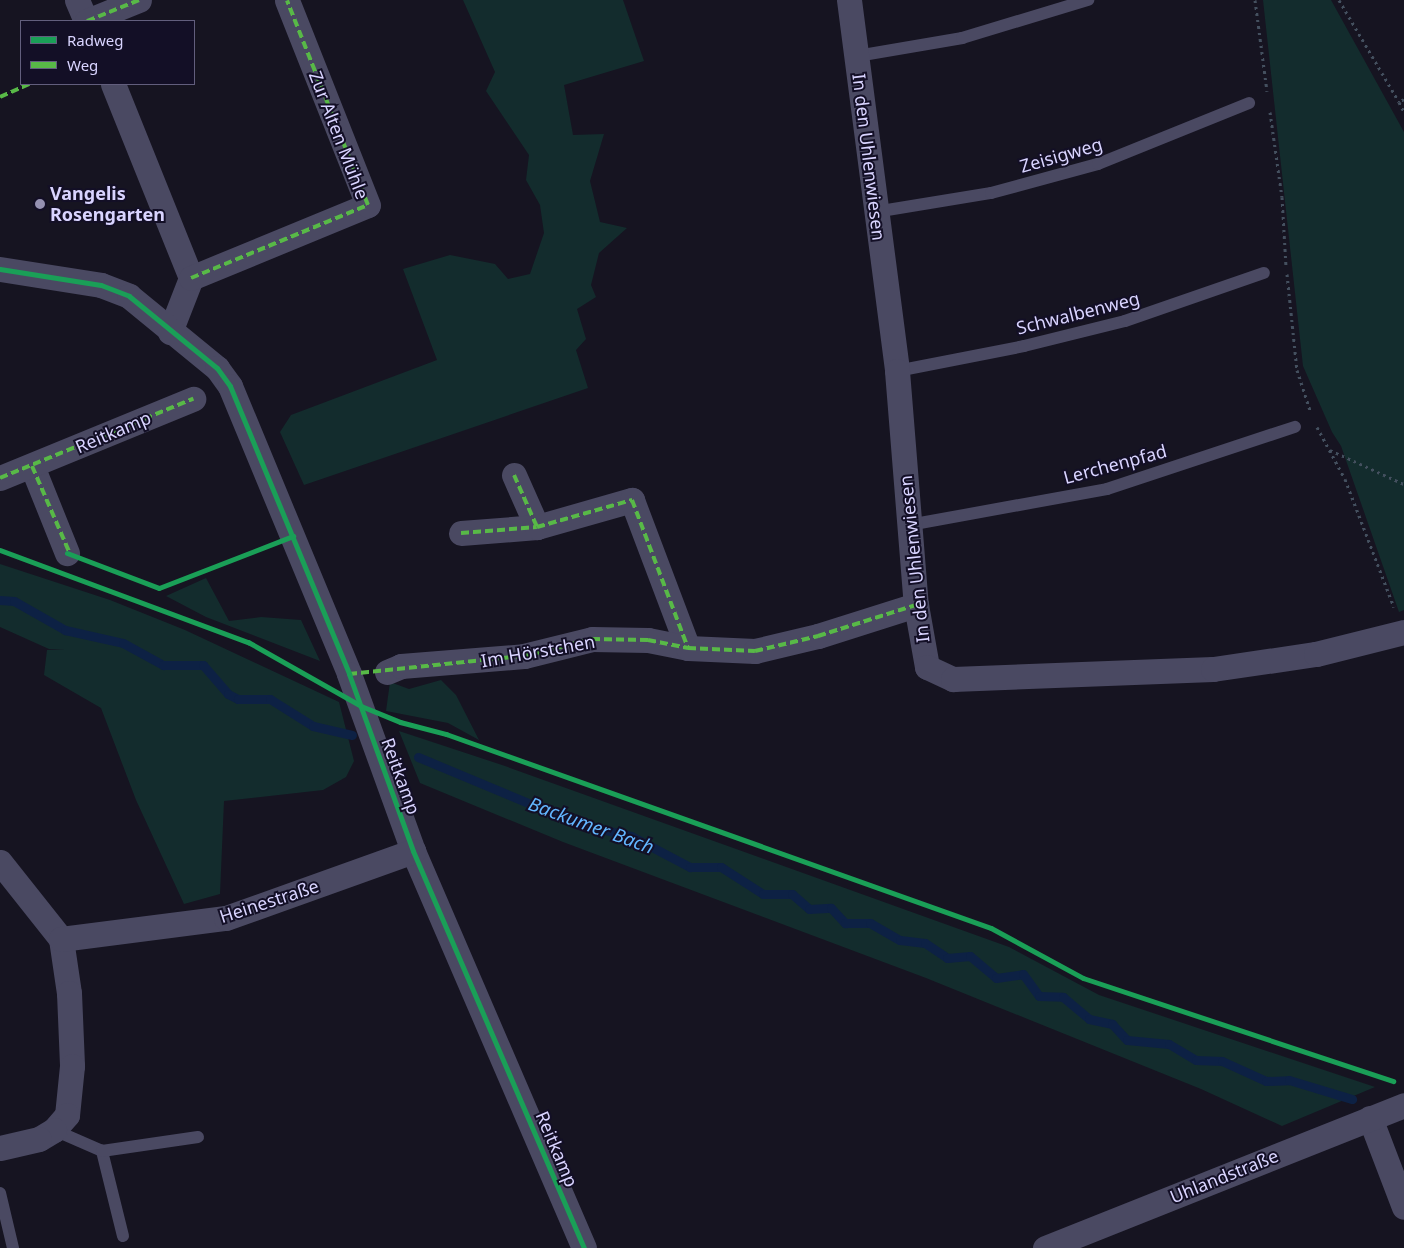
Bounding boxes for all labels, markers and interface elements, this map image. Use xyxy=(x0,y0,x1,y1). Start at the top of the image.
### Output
legend xyxy=(20,20,195,85)
text: Radweg xyxy=(67,30,123,50)
text: Weg xyxy=(67,55,98,75)
street label: Zur Alten Mühle xyxy=(305,68,373,202)
street label: In den Uhlenwiesen xyxy=(848,72,890,242)
street label: Zeisigweg xyxy=(1017,133,1105,177)
place label: Vangelis Rosengarten xyxy=(50,183,165,225)
marker: Vangelis Rosengarten xyxy=(34,198,46,210)
street label: Schwalbenweg xyxy=(1014,287,1142,339)
street label: Reitkamp xyxy=(72,406,154,458)
street label: Lerchenpfad xyxy=(1061,440,1169,488)
street label: In den Uhlenwiesen xyxy=(894,474,934,644)
street label: Im Hörstchen xyxy=(479,630,597,672)
street label: Reitkamp xyxy=(377,735,425,817)
water label: Backumer Bach xyxy=(525,793,657,859)
street label: Heinestraße xyxy=(217,875,321,927)
street label: Reitkamp xyxy=(531,1108,583,1190)
street label: Uhlandstraße xyxy=(1167,1144,1281,1208)

